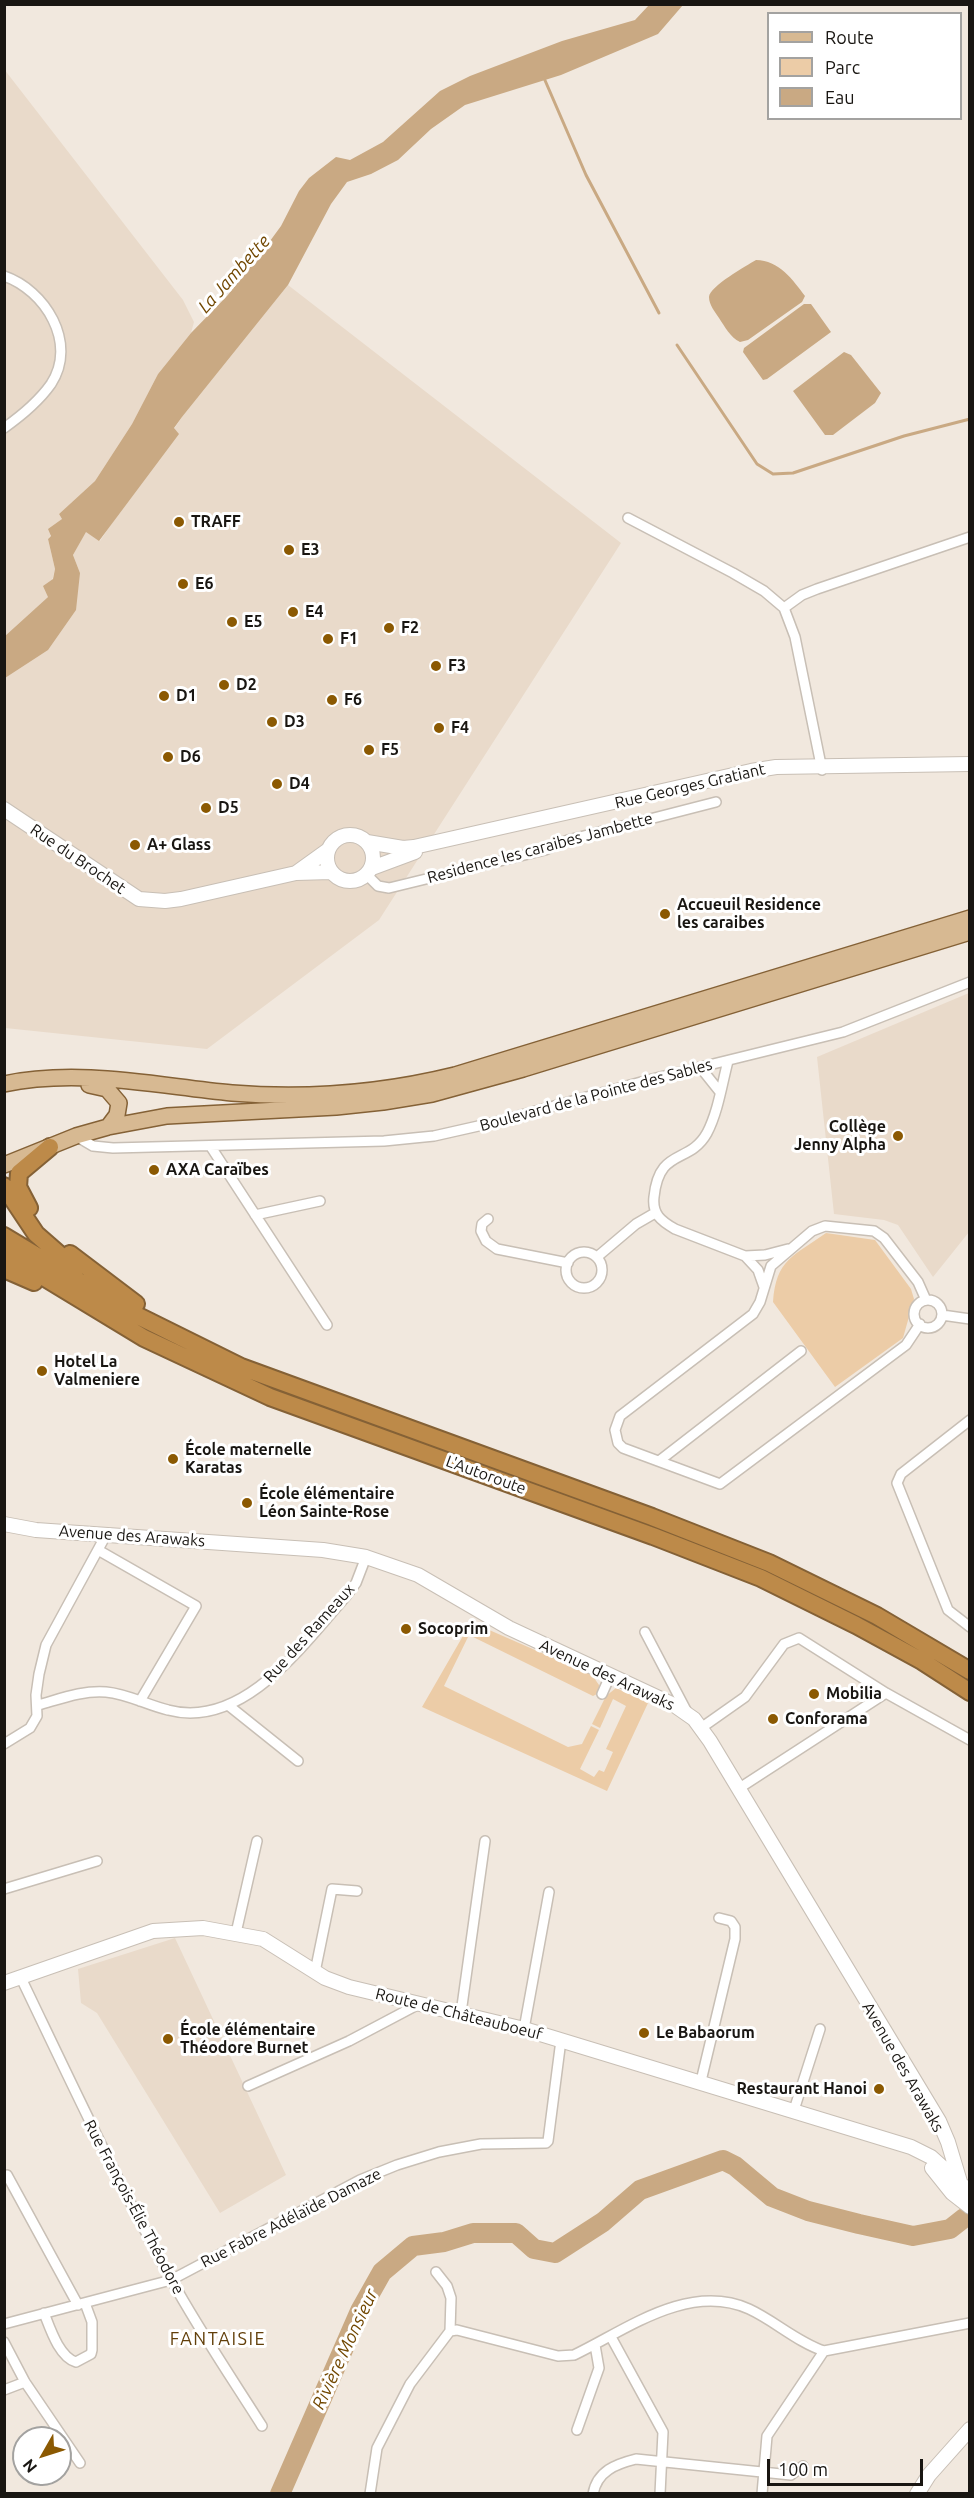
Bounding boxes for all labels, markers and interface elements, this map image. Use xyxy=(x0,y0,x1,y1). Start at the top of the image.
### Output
legend xyxy=(767,12,962,120)
text: Route xyxy=(825,27,874,47)
text: Parc xyxy=(825,57,860,77)
text: Eau xyxy=(825,87,855,107)
water label: La Jambette xyxy=(193,231,275,317)
place label: TRAFF xyxy=(191,512,241,532)
marker: TRAFF xyxy=(172,515,186,529)
place label: E3 xyxy=(301,540,320,560)
marker: E3 xyxy=(282,543,296,557)
place label: E6 xyxy=(195,574,214,594)
marker: E6 xyxy=(176,577,190,591)
place label: E4 xyxy=(305,602,324,622)
marker: E4 xyxy=(286,605,300,619)
place label: E5 xyxy=(244,612,263,632)
marker: E5 xyxy=(225,615,239,629)
place label: F2 xyxy=(401,618,419,638)
marker: F2 xyxy=(382,621,396,635)
place label: F1 xyxy=(340,629,358,649)
marker: F1 xyxy=(321,632,335,646)
place label: F3 xyxy=(448,656,466,676)
marker: F3 xyxy=(429,659,443,673)
place label: D2 xyxy=(236,675,257,695)
marker: D2 xyxy=(217,678,231,692)
place label: D1 xyxy=(176,686,197,706)
marker: D1 xyxy=(157,689,171,703)
place label: F6 xyxy=(344,690,362,710)
marker: F6 xyxy=(325,693,339,707)
place label: D3 xyxy=(284,712,305,732)
marker: D3 xyxy=(265,715,279,729)
place label: F4 xyxy=(451,718,469,738)
marker: F4 xyxy=(432,721,446,735)
place label: F5 xyxy=(381,740,399,760)
marker: F5 xyxy=(362,743,376,757)
place label: D6 xyxy=(180,747,201,767)
marker: D6 xyxy=(161,750,175,764)
street label: Rue Georges Gratiant xyxy=(613,759,767,813)
place label: D4 xyxy=(289,774,310,794)
marker: D4 xyxy=(270,777,284,791)
place label: D5 xyxy=(218,798,239,818)
marker: D5 xyxy=(199,801,213,815)
street label: Residence les caraibes Jambette xyxy=(425,809,655,887)
street label: Rue du Brochet xyxy=(27,820,129,898)
place label: A+ Glass xyxy=(147,835,211,855)
marker: A+ Glass xyxy=(128,838,142,852)
place label: Accueuil Residence les caraibes xyxy=(677,895,821,933)
marker: Accueuil Residence les caraibes xyxy=(658,907,672,921)
street label: Boulevard de la Pointe des Sables xyxy=(478,1055,714,1135)
place label: Collège Jenny Alpha xyxy=(794,1117,886,1155)
marker: Collège Jenny Alpha xyxy=(891,1129,905,1143)
place label: AXA Caraïbes xyxy=(166,1160,269,1180)
marker: AXA Caraïbes xyxy=(147,1163,161,1177)
place label: Hotel La Valmeniere xyxy=(54,1352,140,1390)
marker: Hotel La Valmeniere xyxy=(35,1364,49,1378)
place label: École maternelle Karatas xyxy=(185,1440,312,1478)
marker: École maternelle Karatas xyxy=(166,1452,180,1466)
street label: L'Autoroute xyxy=(443,1452,529,1498)
place label: École élémentaire Léon Sainte-Rose xyxy=(259,1484,395,1522)
marker: École élémentaire Léon Sainte-Rose xyxy=(240,1496,254,1510)
street label: Avenue des Arawaks xyxy=(58,1521,206,1551)
street label: Rue des Rameaux xyxy=(259,1580,359,1686)
place label: Socoprim xyxy=(418,1619,488,1639)
marker: Socoprim xyxy=(399,1622,413,1636)
street label: Avenue des Arawaks xyxy=(536,1635,678,1715)
place label: Mobilia xyxy=(826,1684,882,1704)
marker: Mobilia xyxy=(807,1687,821,1701)
place label: Conforama xyxy=(785,1709,868,1729)
marker: Conforama xyxy=(766,1712,780,1726)
street label: Route de Châteauboeuf xyxy=(374,1984,544,2044)
street label: Avenue des Arawaks xyxy=(858,1999,948,2135)
place label: École élémentaire Théodore Burnet xyxy=(180,2020,316,2058)
place label: Le Babaorum xyxy=(656,2023,755,2043)
marker: Le Babaorum xyxy=(637,2026,651,2040)
marker: École élémentaire Théodore Burnet xyxy=(161,2032,175,2046)
place label: Restaurant Hanoi xyxy=(736,2079,867,2099)
marker: Restaurant Hanoi xyxy=(872,2082,886,2096)
street label: Rue François-Élie Théodore xyxy=(80,2117,188,2297)
street label: Rue Fabre Adélaïde Damaze xyxy=(198,2164,384,2272)
water label: Rivière Monsieur xyxy=(308,2285,382,2413)
district label: FANTAISIE xyxy=(170,2328,266,2350)
north arrow xyxy=(12,2426,72,2486)
scale bar xyxy=(770,2447,926,2485)
text: N xyxy=(19,2456,40,2476)
text: 100 m xyxy=(778,2459,828,2479)

